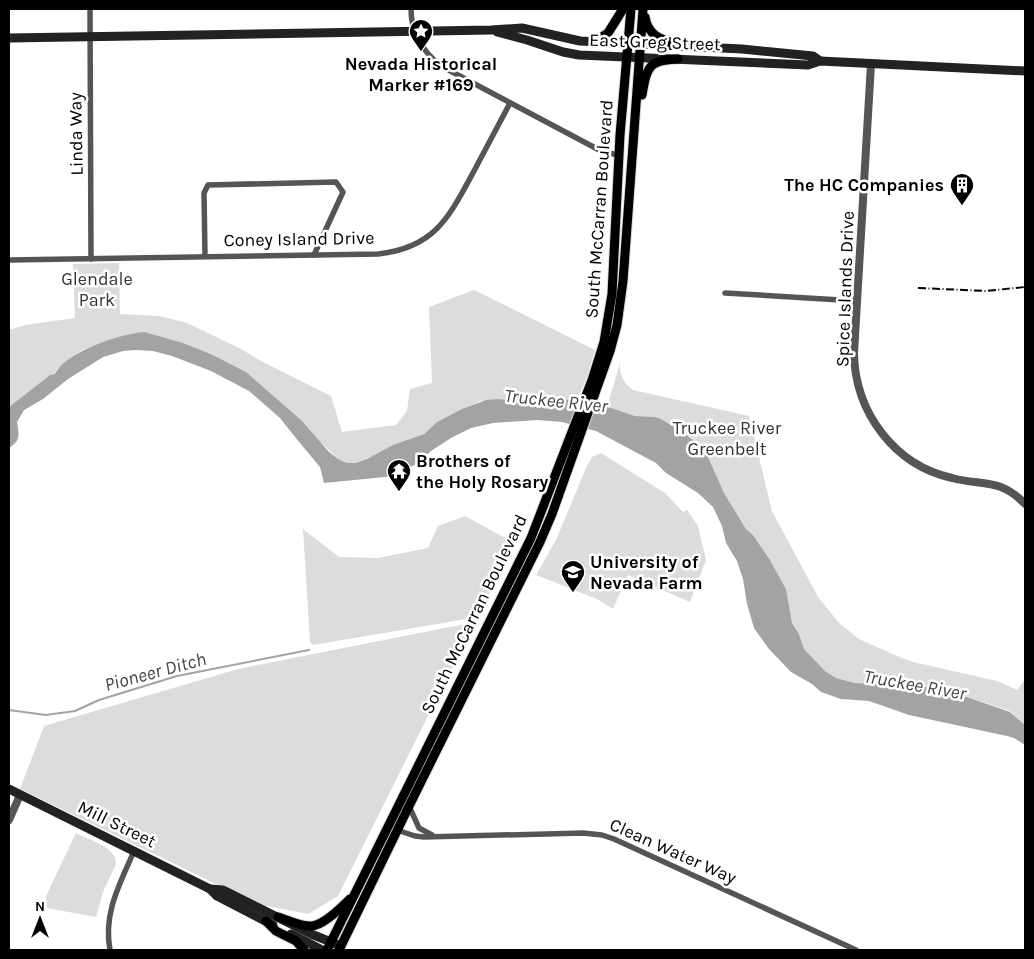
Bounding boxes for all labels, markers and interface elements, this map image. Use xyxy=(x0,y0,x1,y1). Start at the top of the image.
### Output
place icon: Nevada Historical Marker #169 xyxy=(408,18,434,52)
street label: East Greg Street xyxy=(589,29,721,55)
place label: Nevada Historical Marker #169 xyxy=(345,53,497,96)
street label: Linda Way xyxy=(64,92,88,176)
street label: South McCarran Boulevard xyxy=(580,99,618,319)
building icon: The HC Companies xyxy=(949,172,975,206)
place label: The HC Companies xyxy=(784,174,944,196)
street label: Spice Islands Drive xyxy=(831,210,859,368)
street label: Coney Island Drive xyxy=(223,227,375,251)
park label: Glendale Park xyxy=(61,268,133,311)
water label: Truckee River xyxy=(503,385,610,418)
park label: Truckee River Greenbelt xyxy=(673,417,782,460)
place label: Brothers of the Holy Rosary xyxy=(416,450,548,493)
temple icon: Brothers of the Holy Rosary xyxy=(386,458,412,492)
street label: South McCarran Boulevard xyxy=(416,511,532,717)
place label: University of Nevada Farm xyxy=(590,551,703,594)
school or university icon: University of Nevada Farm xyxy=(560,559,586,593)
water label: Pioneer Ditch xyxy=(102,648,209,696)
water label: Truckee River xyxy=(862,665,969,705)
street label: Mill Street xyxy=(74,796,160,852)
street label: Clean Water Way xyxy=(606,813,740,889)
north arrow xyxy=(15,894,65,944)
text: N xyxy=(35,898,45,915)

